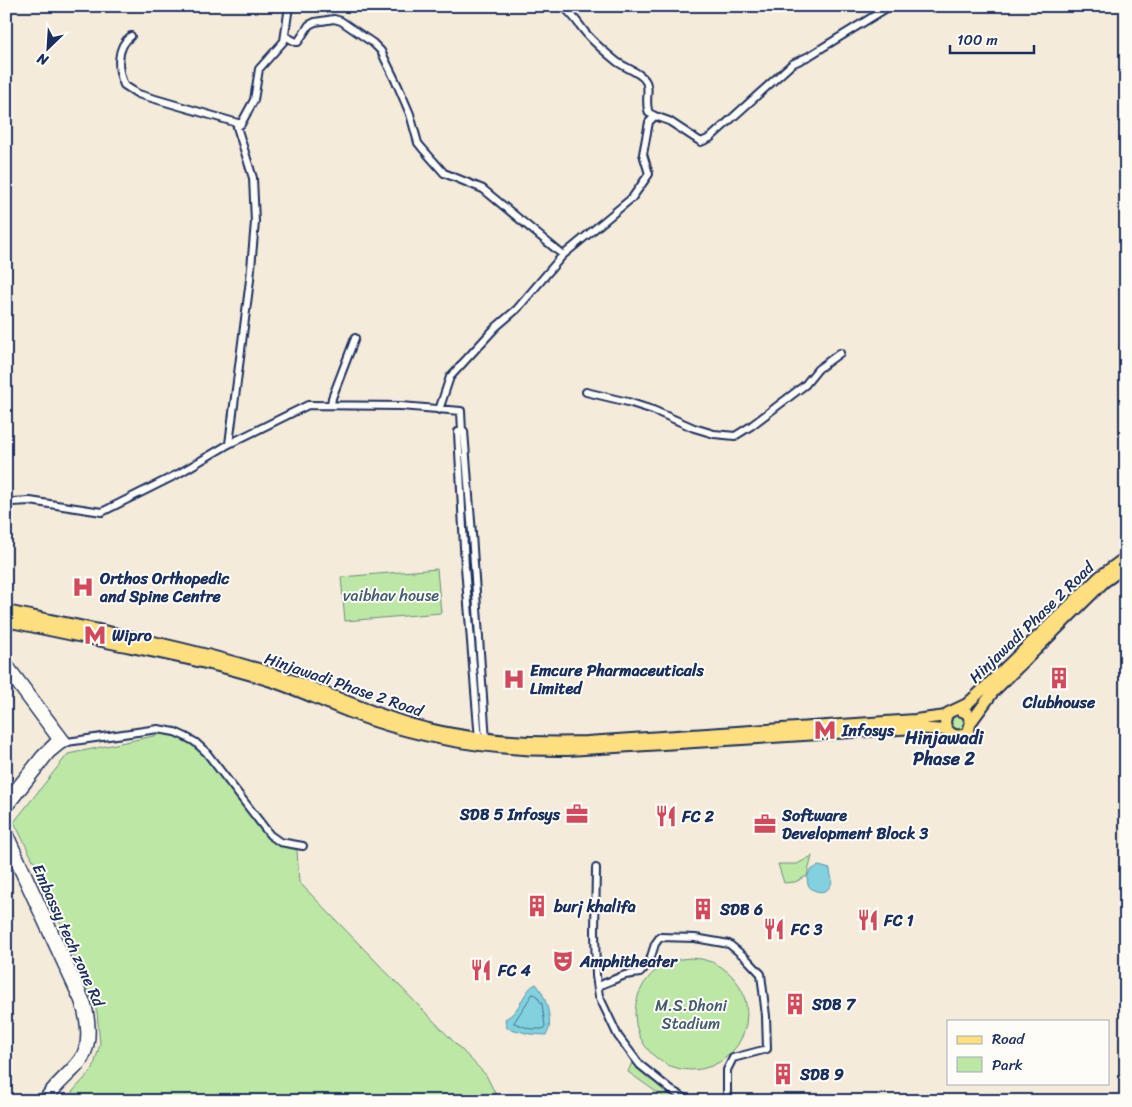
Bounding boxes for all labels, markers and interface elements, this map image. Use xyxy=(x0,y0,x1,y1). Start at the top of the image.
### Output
north arrow xyxy=(22,22,72,72)
scale bar xyxy=(950,22,1033,54)
text: 100 m xyxy=(957,27,998,53)
text: N xyxy=(33,46,53,73)
street label: Hinjawadi Phase 2 Road xyxy=(962,553,1102,690)
place label: Orthos Orthopedic and Spine Centre xyxy=(99,564,230,611)
hospital icon: Orthos Orthopedic and Spine Centre xyxy=(70,574,96,600)
park label: vaibhav house xyxy=(343,581,439,610)
place label: Wipro xyxy=(112,621,153,650)
metro station icon: Wipro xyxy=(82,622,108,648)
street label: Hinjawadi Phase 2 Road xyxy=(261,644,428,726)
place label: Emcure Pharmaceuticals Limited xyxy=(530,656,704,703)
building icon: Clubhouse xyxy=(1046,665,1072,691)
hospital icon: Emcure Pharmaceuticals Limited xyxy=(501,666,527,692)
place label: Clubhouse xyxy=(1022,688,1096,717)
place label: Infosys xyxy=(841,716,895,745)
metro station icon: Infosys xyxy=(812,717,838,743)
district label: Hinjawadi Phase 2 xyxy=(904,722,984,775)
place label: SDB 5 Infosys xyxy=(459,800,561,829)
office icon: SDB 5 Infosys xyxy=(564,801,590,827)
place label: Software Development Block 3 xyxy=(781,801,929,848)
place label: FC 2 xyxy=(681,802,715,831)
restaurant icon: FC 2 xyxy=(653,803,679,829)
office icon: Software Development Block 3 xyxy=(752,811,778,837)
street label: Embassy tech zone Rd xyxy=(24,859,114,1013)
place label: burj khalifa xyxy=(553,892,636,921)
building icon: burj khalifa xyxy=(524,893,550,919)
place label: SDB 6 xyxy=(719,895,763,924)
building icon: SDB 6 xyxy=(690,896,716,922)
place label: FC 1 xyxy=(883,906,914,935)
restaurant icon: FC 1 xyxy=(855,907,881,933)
place label: FC 3 xyxy=(790,915,823,944)
restaurant icon: FC 3 xyxy=(761,916,787,942)
place label: Amphitheater xyxy=(579,947,678,976)
theatre icon: Amphitheater xyxy=(550,948,576,974)
place label: FC 4 xyxy=(497,956,531,985)
restaurant icon: FC 4 xyxy=(468,957,494,983)
place label: SDB 7 xyxy=(811,990,857,1019)
park label: M.S.Dhoni Stadium xyxy=(655,991,728,1038)
building icon: SDB 7 xyxy=(782,991,808,1017)
legend xyxy=(947,1020,1110,1084)
text: Road xyxy=(992,1026,1025,1052)
text: Park xyxy=(992,1052,1023,1078)
place label: SDB 9 xyxy=(799,1060,844,1089)
building icon: SDB 9 xyxy=(770,1061,796,1087)

